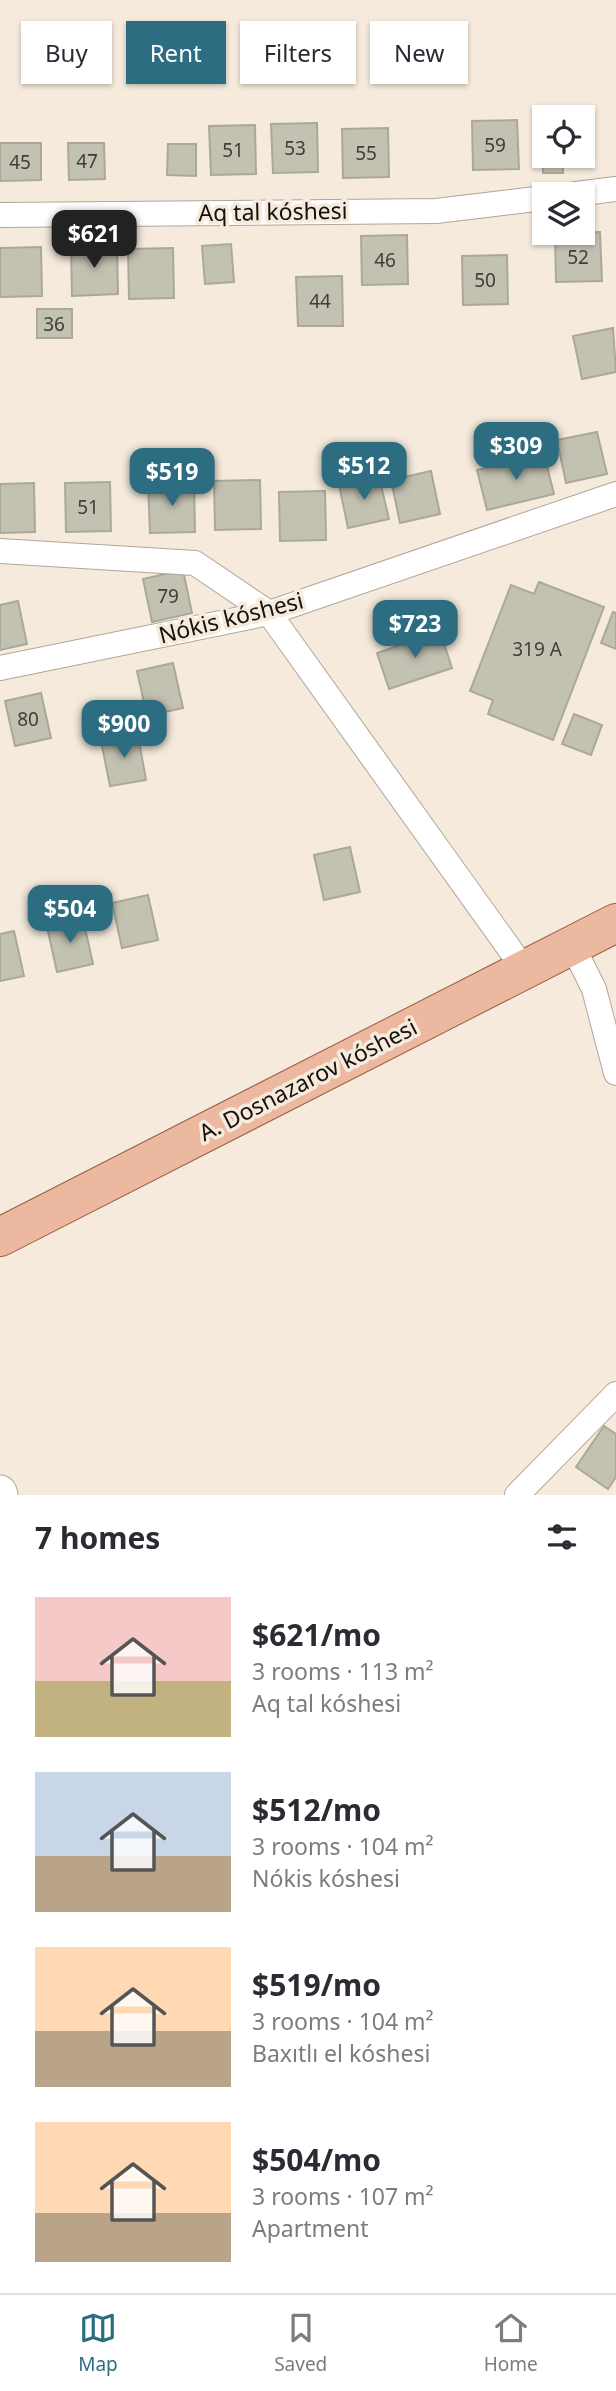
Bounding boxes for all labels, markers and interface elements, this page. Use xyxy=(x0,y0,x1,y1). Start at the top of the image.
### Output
chip: Buy xyxy=(21,21,112,84)
chip: Rent xyxy=(126,21,226,84)
chip: Filters xyxy=(240,21,356,84)
chip: New xyxy=(370,21,468,84)
map controls xyxy=(532,105,595,245)
button: locate xyxy=(532,105,595,168)
house number: 59 xyxy=(484,132,506,158)
house number: 53 xyxy=(284,135,306,161)
house number: 51 xyxy=(222,137,244,163)
house number: 55 xyxy=(355,140,377,166)
house number: 47 xyxy=(76,148,98,174)
house number: 45 xyxy=(9,149,31,175)
button: layers xyxy=(532,182,595,245)
street label: Aq tal kóshesi xyxy=(198,194,348,228)
pin: $621 xyxy=(53,210,135,270)
text: $621 xyxy=(68,217,120,249)
house number: 52 xyxy=(567,244,589,270)
house number: 46 xyxy=(374,247,396,273)
house number: 50 xyxy=(474,267,496,293)
house number: 44 xyxy=(309,288,331,314)
house number: 36 xyxy=(43,311,65,337)
pin: $309 xyxy=(475,422,557,482)
text: $309 xyxy=(490,429,542,461)
pin: $512 xyxy=(323,442,405,502)
pin: $519 xyxy=(131,448,213,508)
text: $512 xyxy=(338,449,390,481)
text: $519 xyxy=(146,455,198,487)
house number: 51 xyxy=(77,494,99,520)
house number: 79 xyxy=(157,583,179,609)
street label: Nókis kóshesi xyxy=(155,584,306,650)
pin: $723 xyxy=(374,600,456,660)
text: $723 xyxy=(389,607,441,639)
house number: 319 А xyxy=(512,636,563,662)
pin: $900 xyxy=(83,700,165,760)
house number: 80 xyxy=(17,706,39,732)
text: $900 xyxy=(98,707,150,739)
pin: $504 xyxy=(29,886,111,945)
text: $504 xyxy=(44,892,96,924)
street label: A. Dosnazarov kóshesi xyxy=(193,1010,422,1148)
text: 7 homes xyxy=(35,1517,160,1558)
icon: filters xyxy=(543,1518,581,1556)
text: $621/mo xyxy=(252,1614,381,1655)
icon: home xyxy=(91,1625,175,1709)
text: 3 rooms · 113 m² xyxy=(252,1655,434,1687)
text: Aq tal kóshesi xyxy=(252,1687,401,1719)
text: $512/mo xyxy=(252,1789,381,1830)
icon: home xyxy=(91,1800,175,1884)
text: 3 rooms · 104 m² xyxy=(252,1830,434,1862)
text: Nókis kóshesi xyxy=(252,1862,400,1894)
text: $519/mo xyxy=(252,1964,381,2005)
icon: home xyxy=(91,1975,175,2059)
text: 3 rooms · 104 m² xyxy=(252,2005,434,2037)
text: Baxıtlı el kóshesi xyxy=(252,2037,430,2069)
text: $504/mo xyxy=(252,2139,381,2180)
icon: home xyxy=(91,2150,175,2234)
text: 3 rooms · 107 m² xyxy=(252,2180,434,2212)
text: Apartment xyxy=(252,2212,369,2244)
tab: Map xyxy=(78,2309,118,2377)
tab: Saved xyxy=(274,2309,327,2377)
tab: Home xyxy=(484,2309,538,2377)

